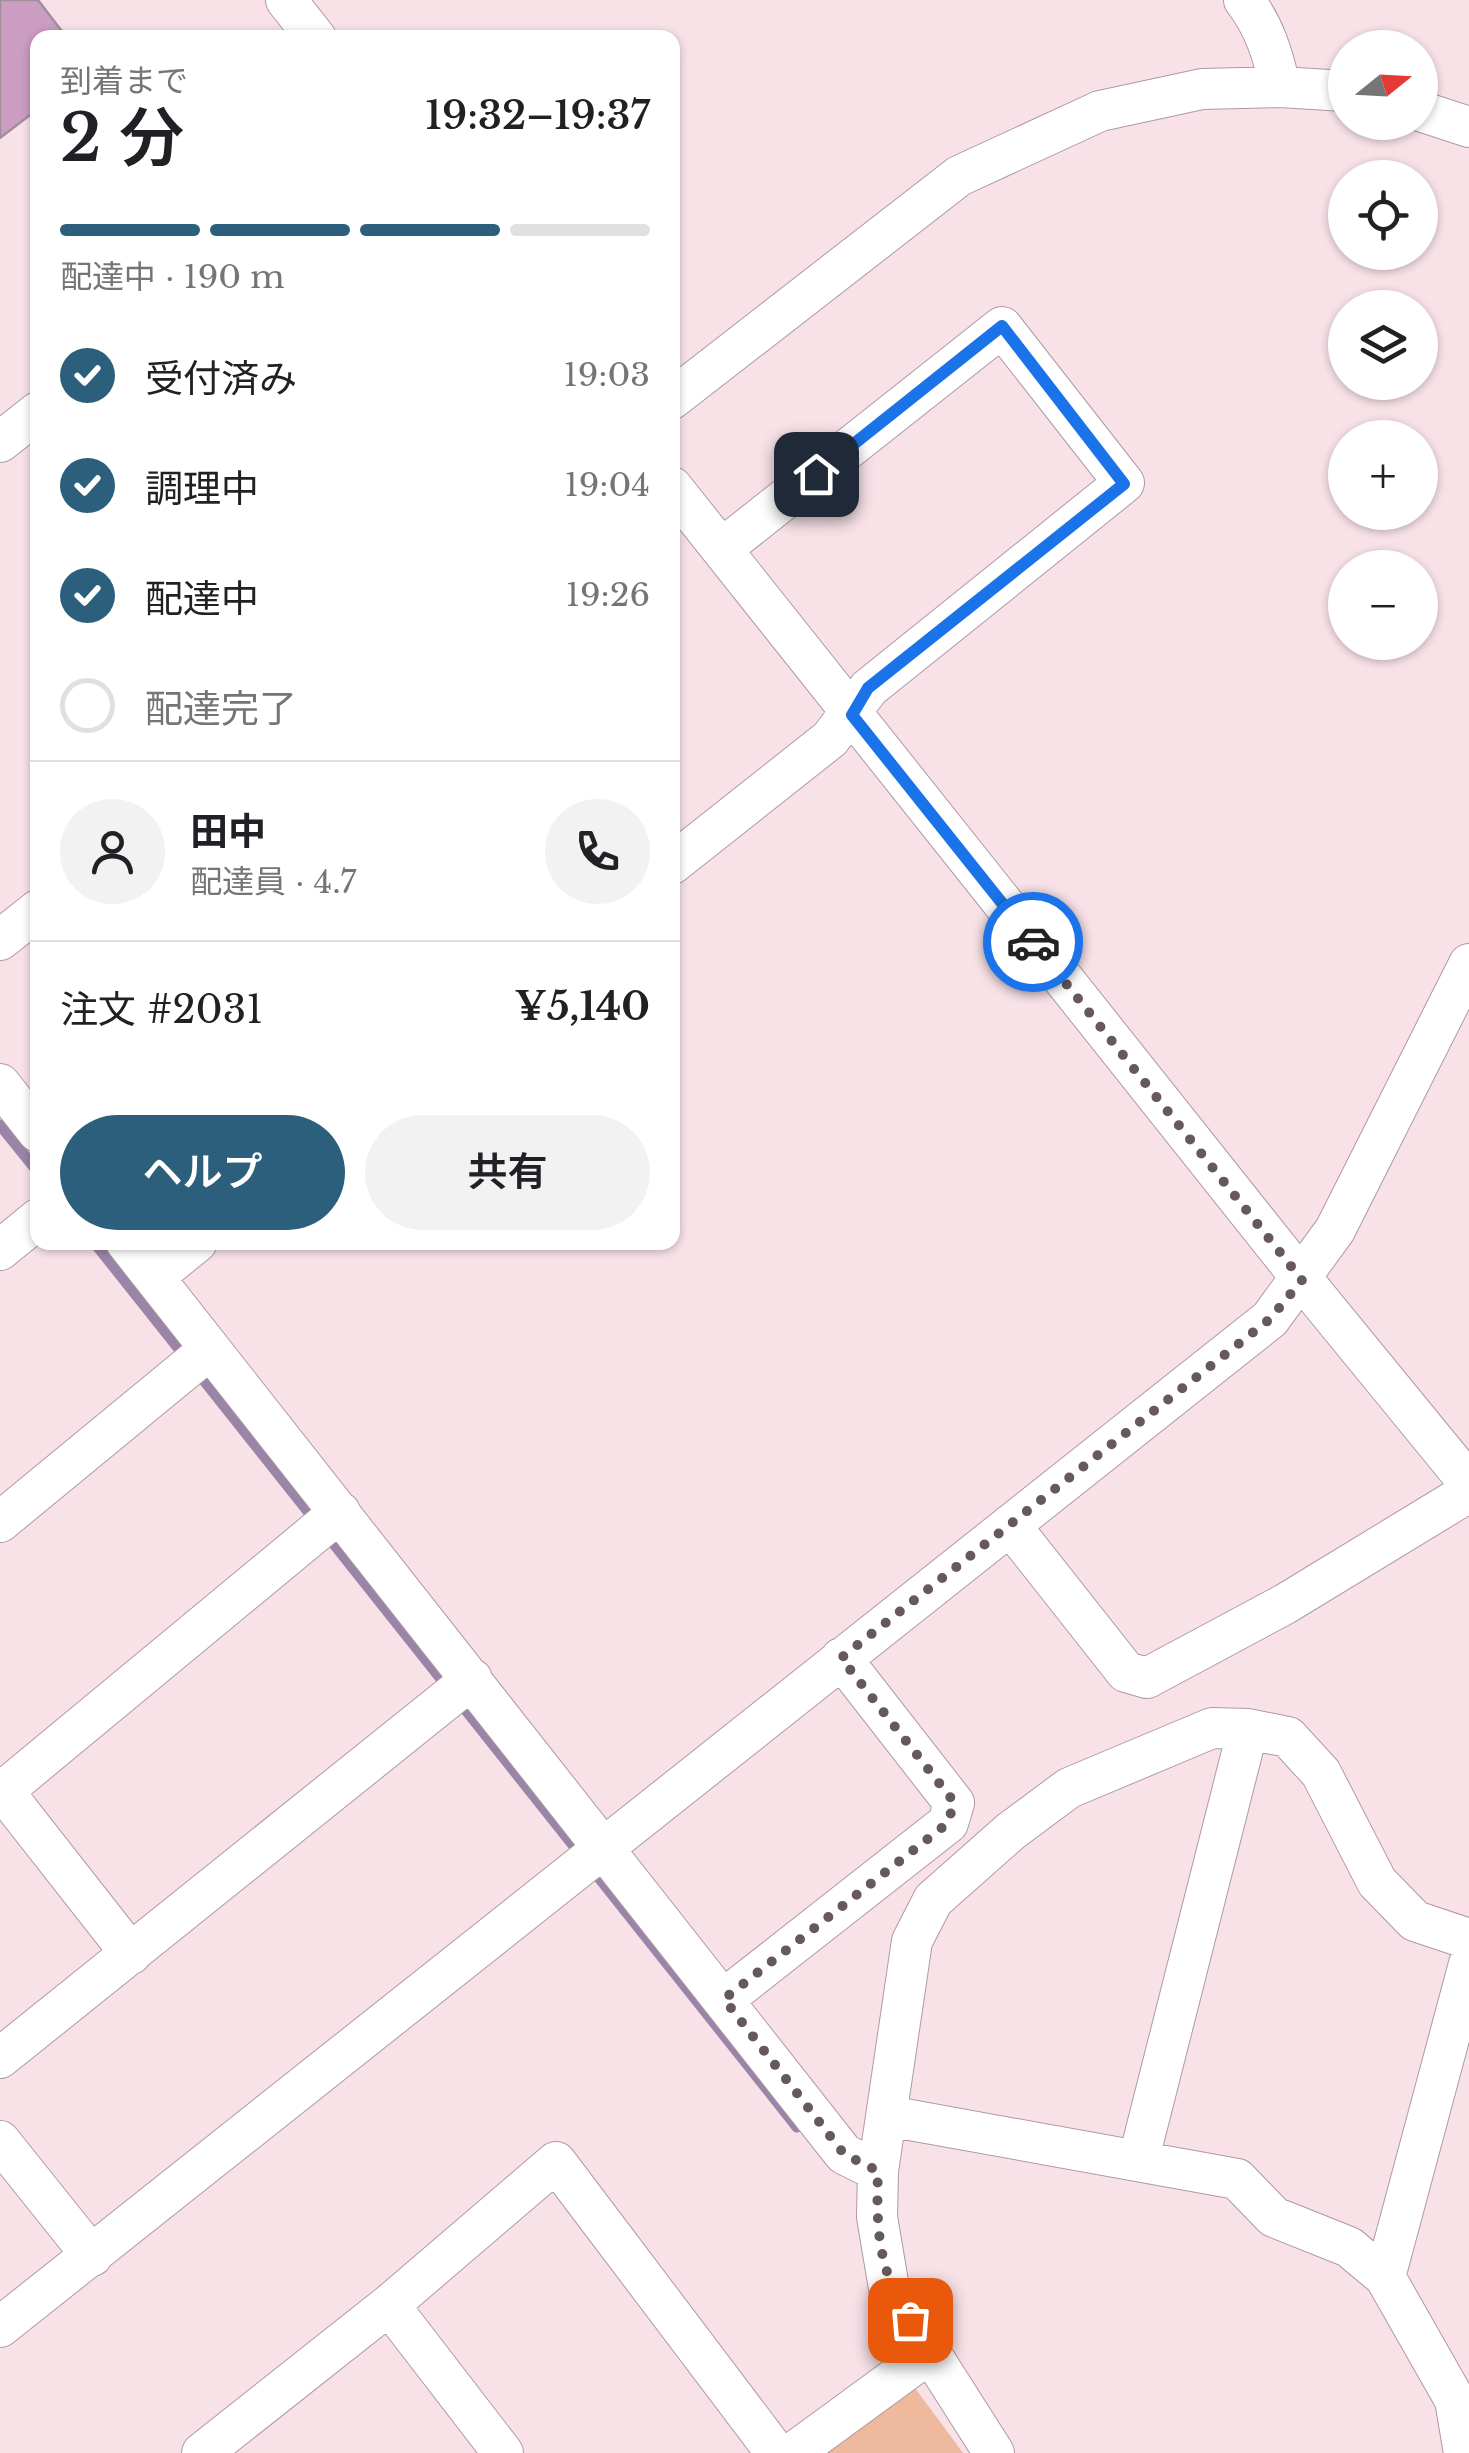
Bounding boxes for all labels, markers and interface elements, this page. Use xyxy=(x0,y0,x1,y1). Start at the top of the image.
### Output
north arrow xyxy=(1328,30,1438,140)
map controls xyxy=(1328,30,1438,660)
text: 到着まで xyxy=(60,61,188,101)
text: 19:32–19:37 xyxy=(425,92,650,139)
text: 2 分 xyxy=(60,98,184,179)
button: locate xyxy=(1328,160,1438,270)
text: 配達中 · 190 m xyxy=(60,257,285,297)
button: layers xyxy=(1328,290,1438,400)
icon: check xyxy=(60,348,115,403)
text: 受付済み xyxy=(145,355,297,402)
text: 19:03 xyxy=(563,355,650,395)
button: + xyxy=(1328,420,1438,530)
pin xyxy=(774,432,859,517)
icon: home xyxy=(789,447,844,502)
icon: check xyxy=(60,458,115,513)
text: 調理中 xyxy=(145,465,259,512)
text: 19:04 xyxy=(564,465,650,505)
button: − xyxy=(1328,550,1438,660)
icon: check xyxy=(60,568,115,623)
text: 配達中 xyxy=(145,575,259,622)
text: 19:26 xyxy=(566,575,650,615)
text: 配達完了 xyxy=(145,685,297,732)
button: person xyxy=(60,799,165,904)
button: phone xyxy=(545,799,650,904)
text: 田中 xyxy=(190,808,266,855)
text: 配達員 · 4.7 xyxy=(190,862,356,902)
courier xyxy=(983,892,1083,992)
icon: car xyxy=(1006,915,1061,970)
text: ¥5,140 xyxy=(515,983,650,1030)
text: 注文 #2031 xyxy=(60,986,263,1033)
button: ヘルプ xyxy=(60,1115,345,1230)
button: 共有 xyxy=(365,1115,650,1230)
pin xyxy=(868,2278,953,2363)
icon: bag xyxy=(883,2293,938,2348)

